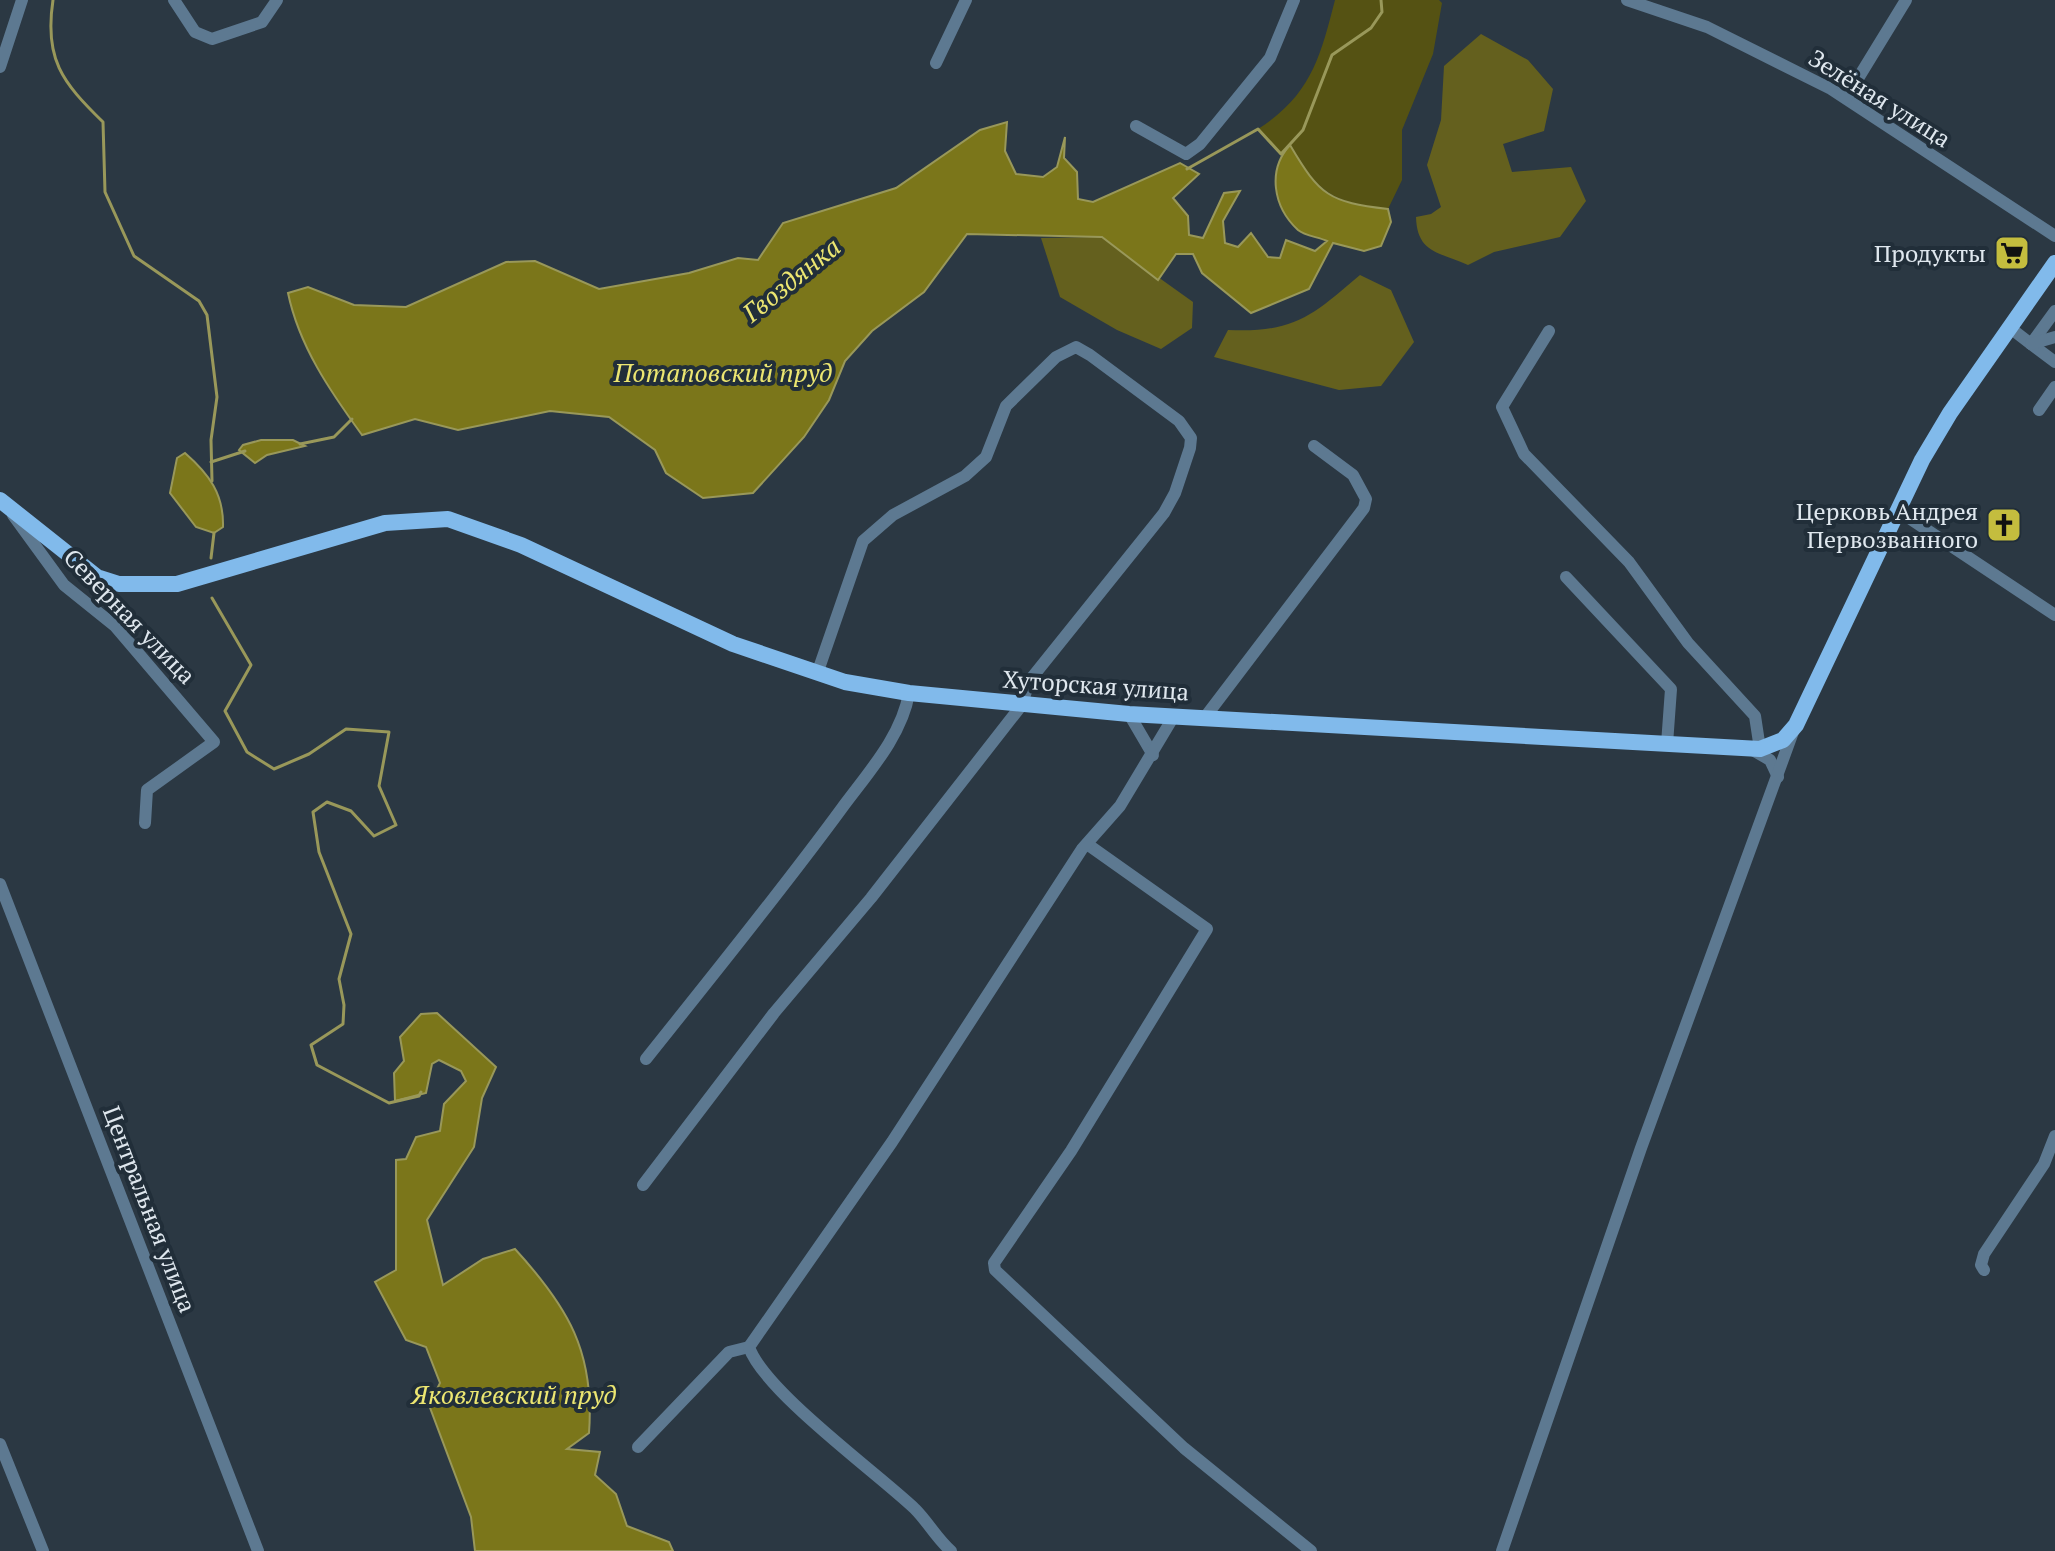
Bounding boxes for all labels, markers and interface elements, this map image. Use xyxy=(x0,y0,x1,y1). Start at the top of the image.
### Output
street label: Зелёная улица xyxy=(1803,42,1957,154)
water label: Гвоздянка xyxy=(734,229,847,329)
supermarket icon: Продукты xyxy=(1993,234,2031,272)
place label: Продукты xyxy=(1874,237,1986,269)
water label: Потаповский пруд xyxy=(613,355,832,389)
place label: Церковь Андрея Первозванного xyxy=(1796,495,1978,555)
church icon: Церковь Андрея Первозванного xyxy=(1985,506,2023,544)
street label: Северная улица xyxy=(57,541,203,691)
street label: Хуторская улица xyxy=(1002,663,1190,707)
street label: Центральная улица xyxy=(96,1101,204,1317)
water label: Яковлевский пруд xyxy=(410,1377,616,1411)

